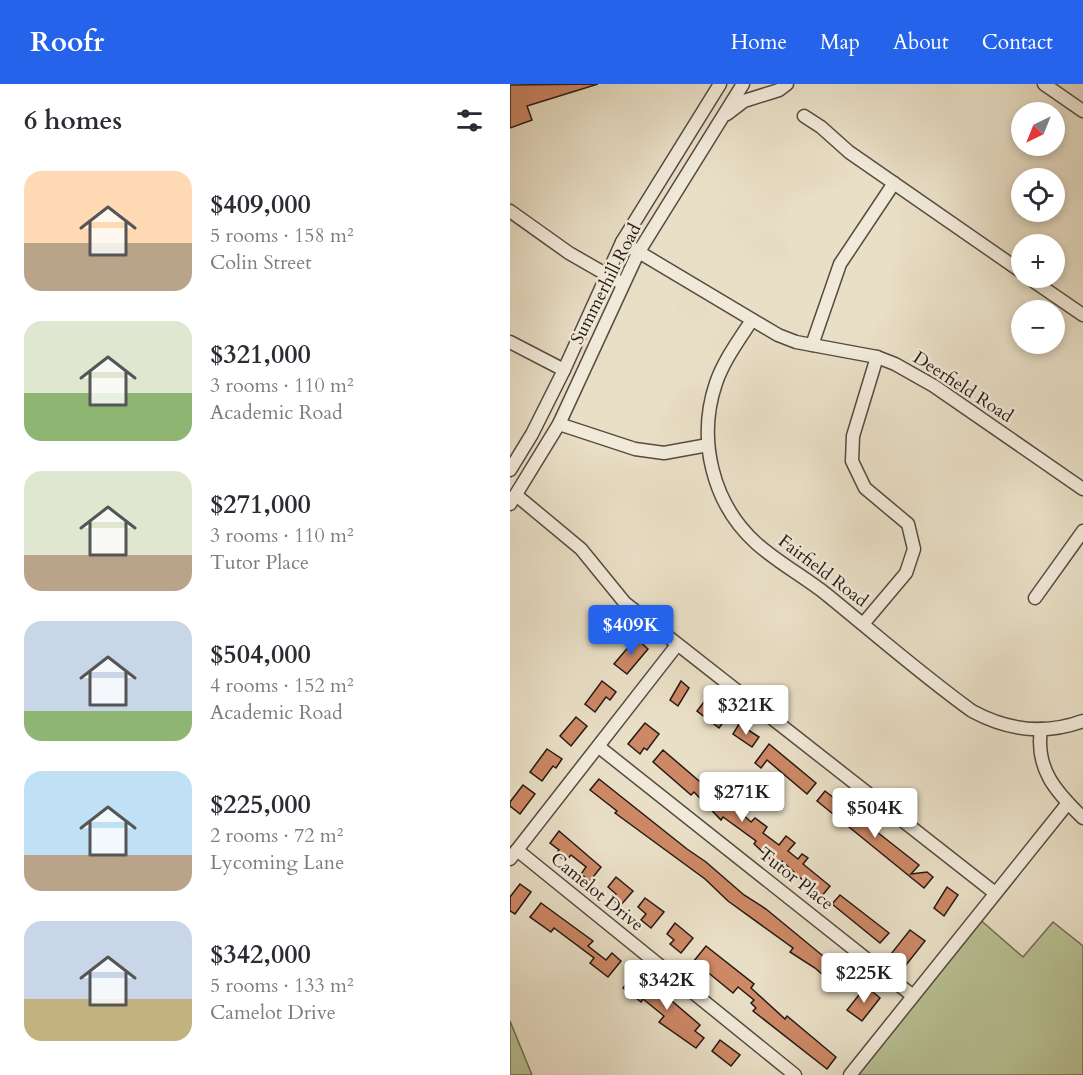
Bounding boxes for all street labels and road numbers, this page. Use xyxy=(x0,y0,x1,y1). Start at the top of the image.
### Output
street label: Summerhill Road xyxy=(565,219,647,349)
street label: Deerfield Road xyxy=(908,345,1018,429)
street label: Fairfield Road xyxy=(773,529,873,613)
street label: Tutor Place xyxy=(753,842,839,916)
street label: Camelot Drive xyxy=(545,847,649,937)

